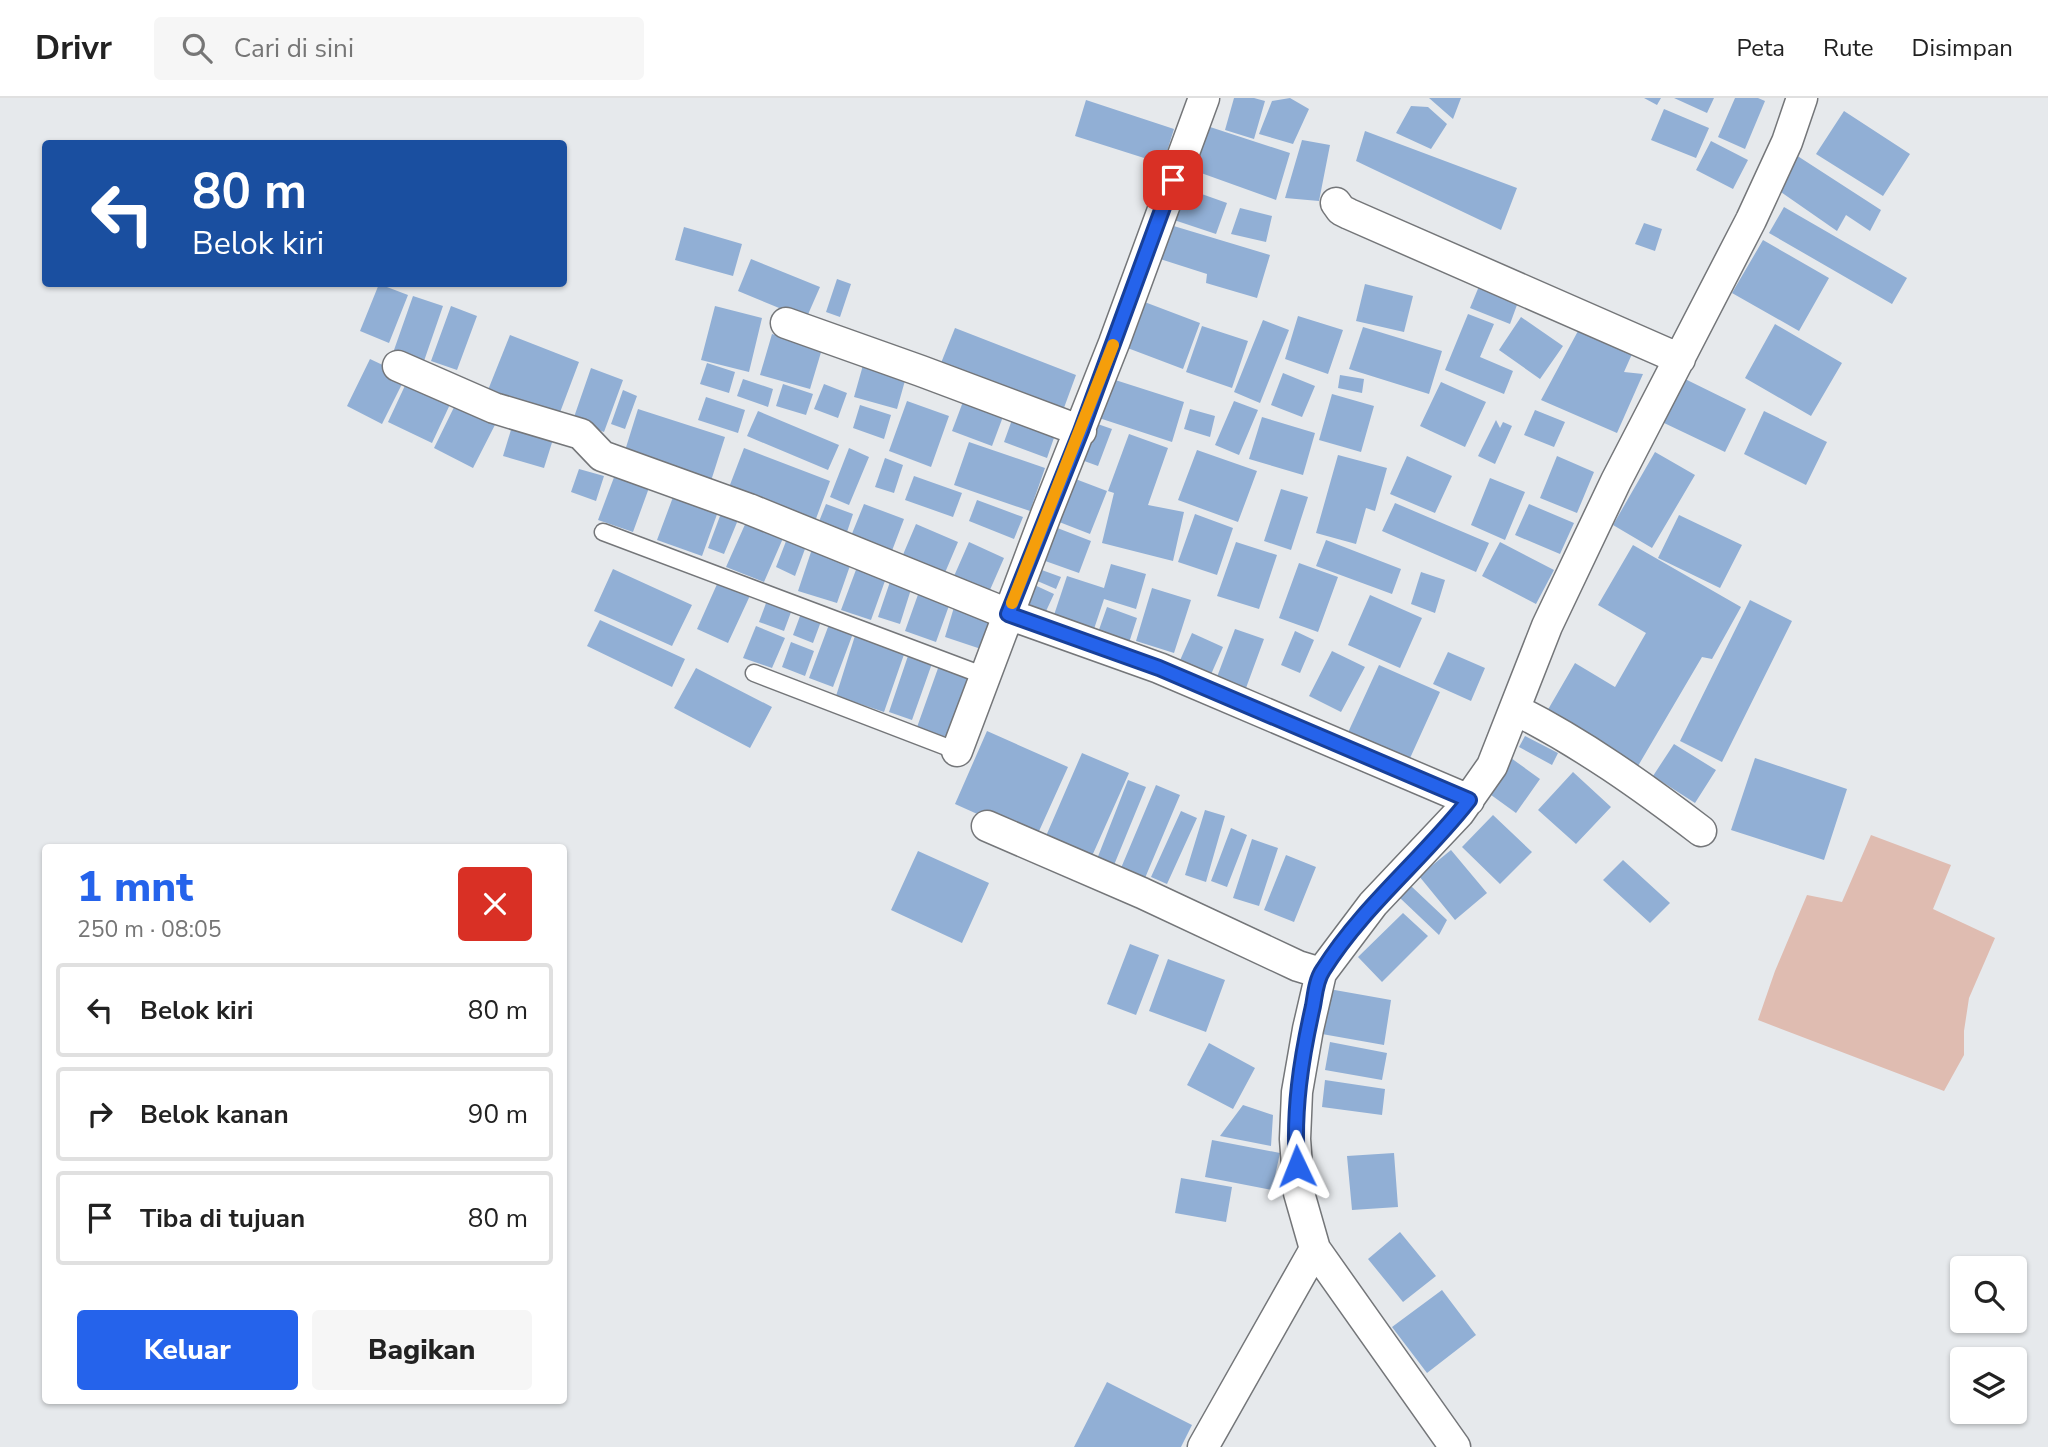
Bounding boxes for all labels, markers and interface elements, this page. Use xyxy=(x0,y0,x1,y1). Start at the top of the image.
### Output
search box xyxy=(154,17,644,80)
text: Drivr xyxy=(35,26,112,71)
icon: search xyxy=(178,29,216,67)
text: Cari di sini xyxy=(234,31,354,66)
text: Peta xyxy=(1736,32,1785,64)
text: Rute xyxy=(1823,32,1874,64)
text: Disimpan xyxy=(1912,32,2013,64)
pin xyxy=(1143,150,1203,210)
text: 80 m xyxy=(192,158,307,225)
icon: arrive xyxy=(1154,161,1192,199)
icon: left xyxy=(77,168,168,259)
text: Belok kiri xyxy=(192,222,324,265)
text: 1 mnt xyxy=(77,859,193,916)
button: close xyxy=(458,867,532,941)
text: 250 m · 08:05 xyxy=(77,914,222,945)
icon: left xyxy=(81,991,119,1029)
text: Belok kiri xyxy=(140,993,253,1028)
text: 80 m xyxy=(468,993,528,1028)
icon: right xyxy=(81,1095,119,1133)
text: Belok kanan xyxy=(140,1097,289,1132)
text: 90 m xyxy=(468,1097,528,1132)
position arrow xyxy=(1260,1129,1334,1203)
icon: arrive xyxy=(81,1199,119,1237)
text: Tiba di tujuan xyxy=(140,1201,305,1236)
text: 80 m xyxy=(468,1201,528,1236)
map controls xyxy=(1950,1256,2027,1424)
button: search xyxy=(1950,1256,2027,1333)
button: Keluar xyxy=(77,1310,298,1390)
button: Bagikan xyxy=(312,1310,532,1390)
button: layers xyxy=(1950,1347,2027,1424)

